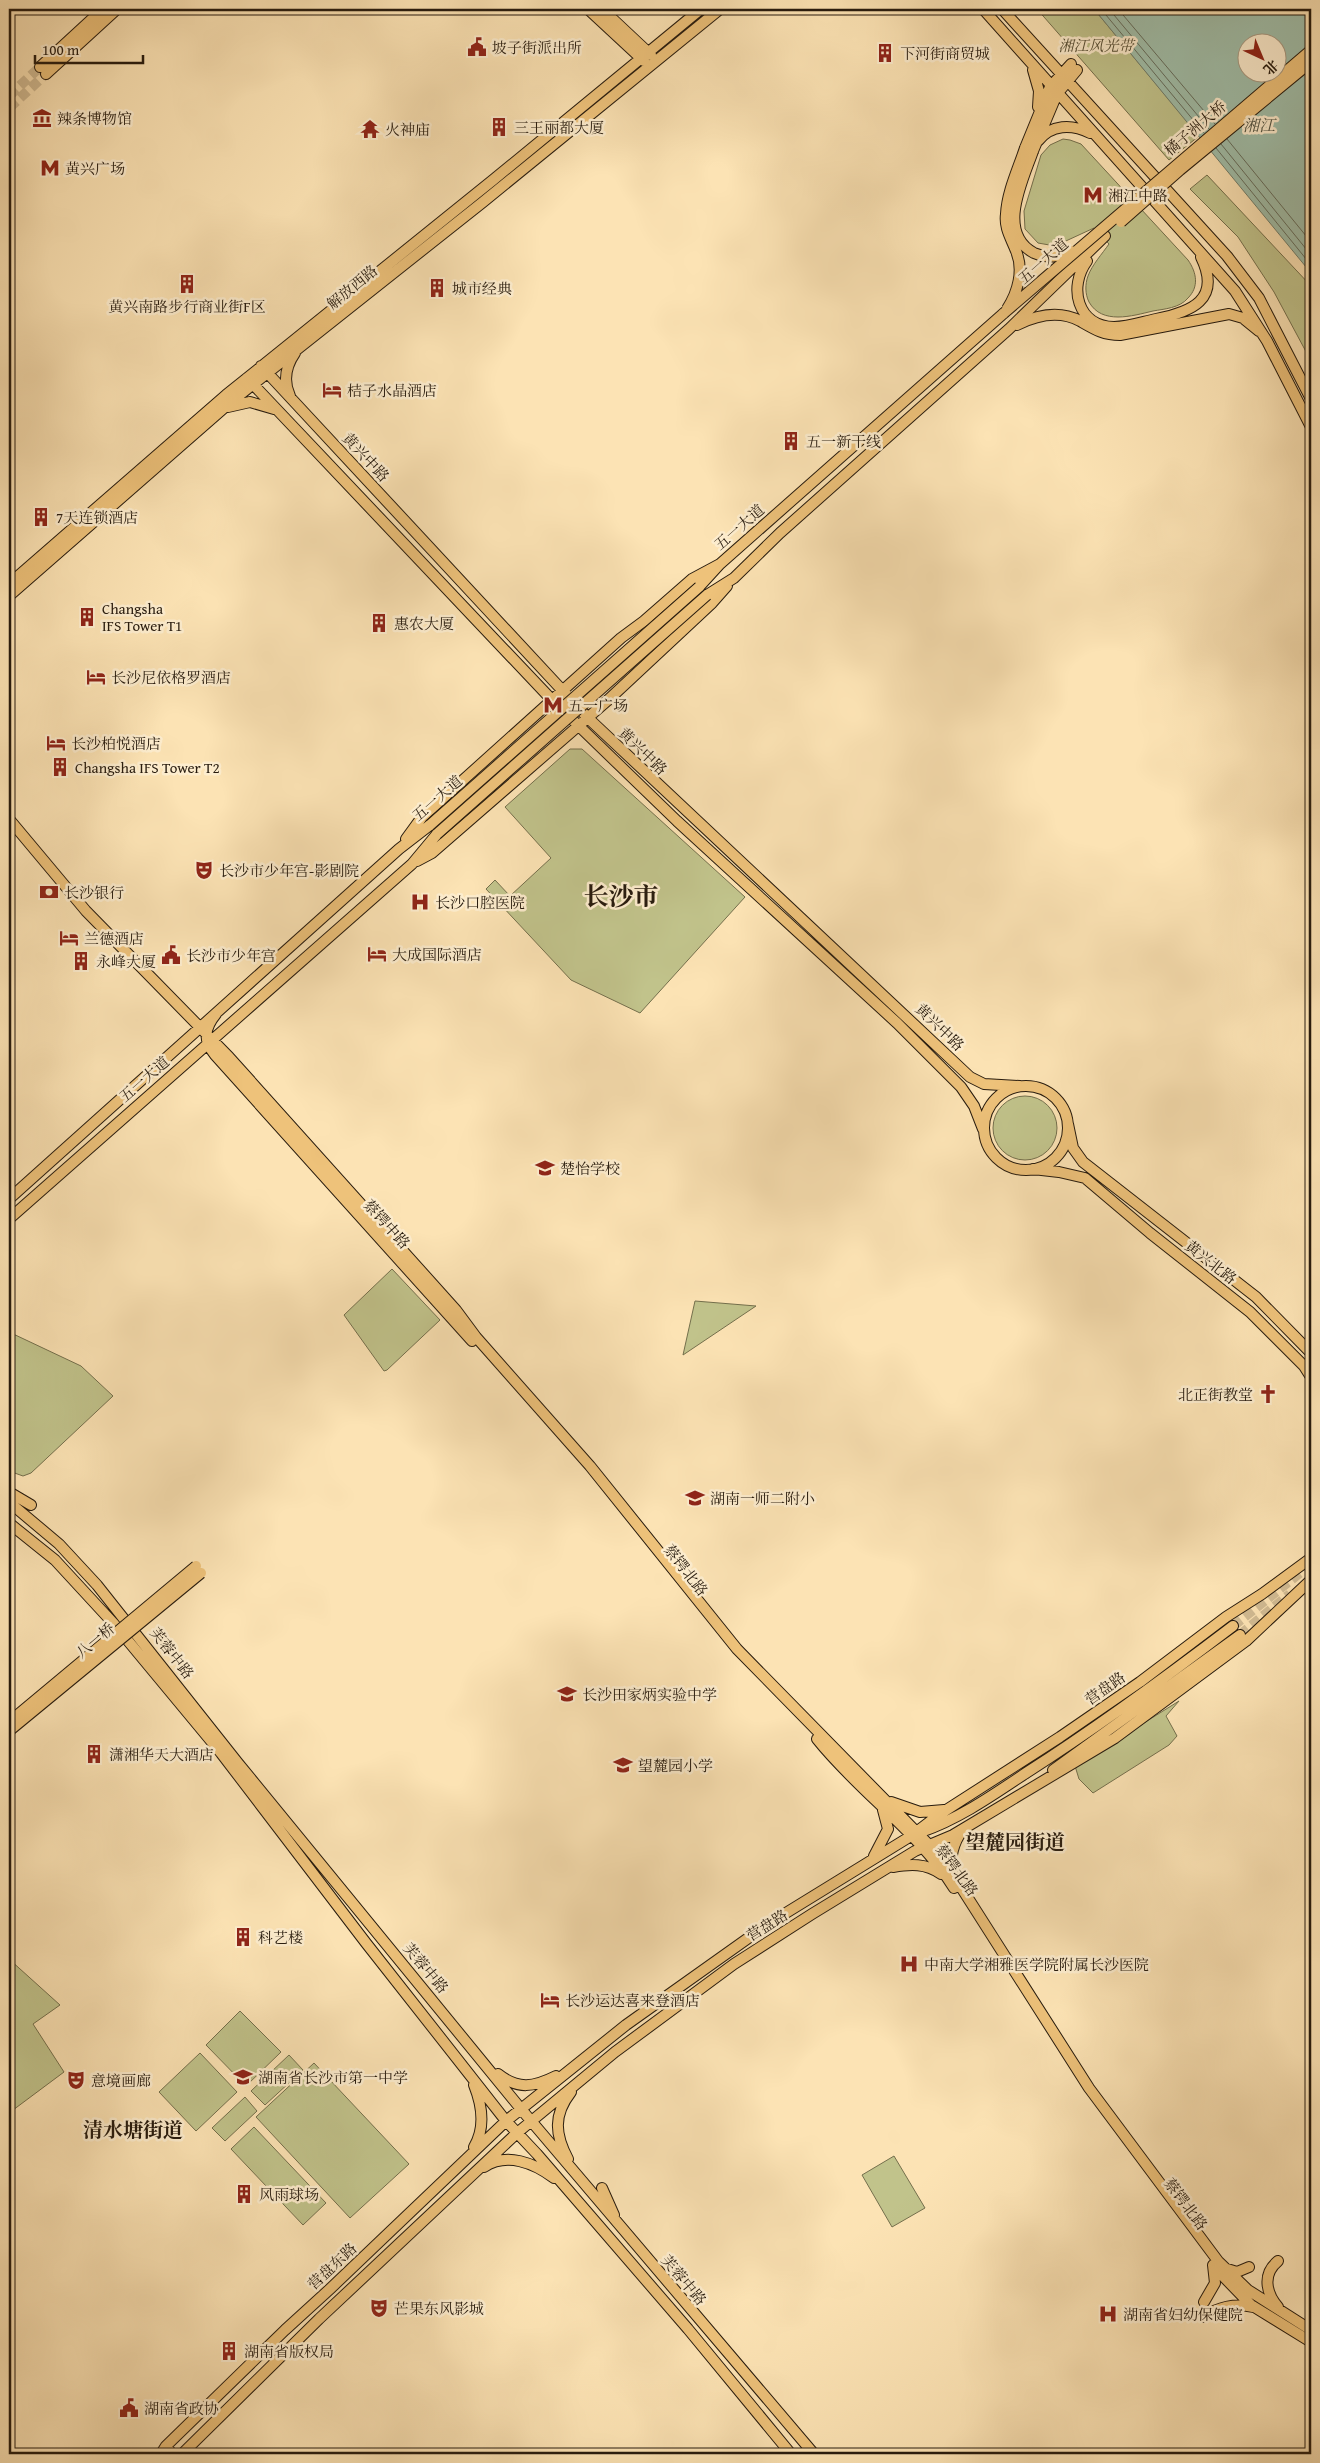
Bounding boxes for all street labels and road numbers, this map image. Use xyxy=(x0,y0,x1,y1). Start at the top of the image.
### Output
street label: 橘子洲大桥 xyxy=(1160,96,1230,160)
street label: 五一大道 xyxy=(1013,233,1073,289)
street label: 解放西路 xyxy=(322,260,382,314)
street label: 黄兴中路 xyxy=(338,428,394,486)
street label: 五一大道 xyxy=(709,499,769,555)
street label: 黄兴中路 xyxy=(614,723,672,779)
street label: 五一大道 xyxy=(407,770,467,826)
street label: 黄兴中路 xyxy=(911,999,969,1055)
street label: 五一大道 xyxy=(114,1051,174,1107)
street label: 蔡锷中路 xyxy=(359,1195,415,1253)
street label: 黄兴北路 xyxy=(1181,1235,1241,1289)
street label: 蔡锷北路 xyxy=(659,1540,713,1600)
street label: 八一桥 xyxy=(71,1617,119,1663)
street label: 芙蓉中路 xyxy=(145,1623,199,1683)
street label: 营盘路 xyxy=(1081,1666,1129,1710)
street label: 蔡锷北路 xyxy=(931,1840,983,1900)
street label: 营盘路 xyxy=(742,1904,792,1946)
street label: 芙蓉中路 xyxy=(399,1938,453,1998)
street label: 蔡锷北路 xyxy=(1160,2174,1212,2234)
street label: 营盘东路 xyxy=(303,2238,361,2294)
street label: 芙蓉中路 xyxy=(657,2250,711,2310)

